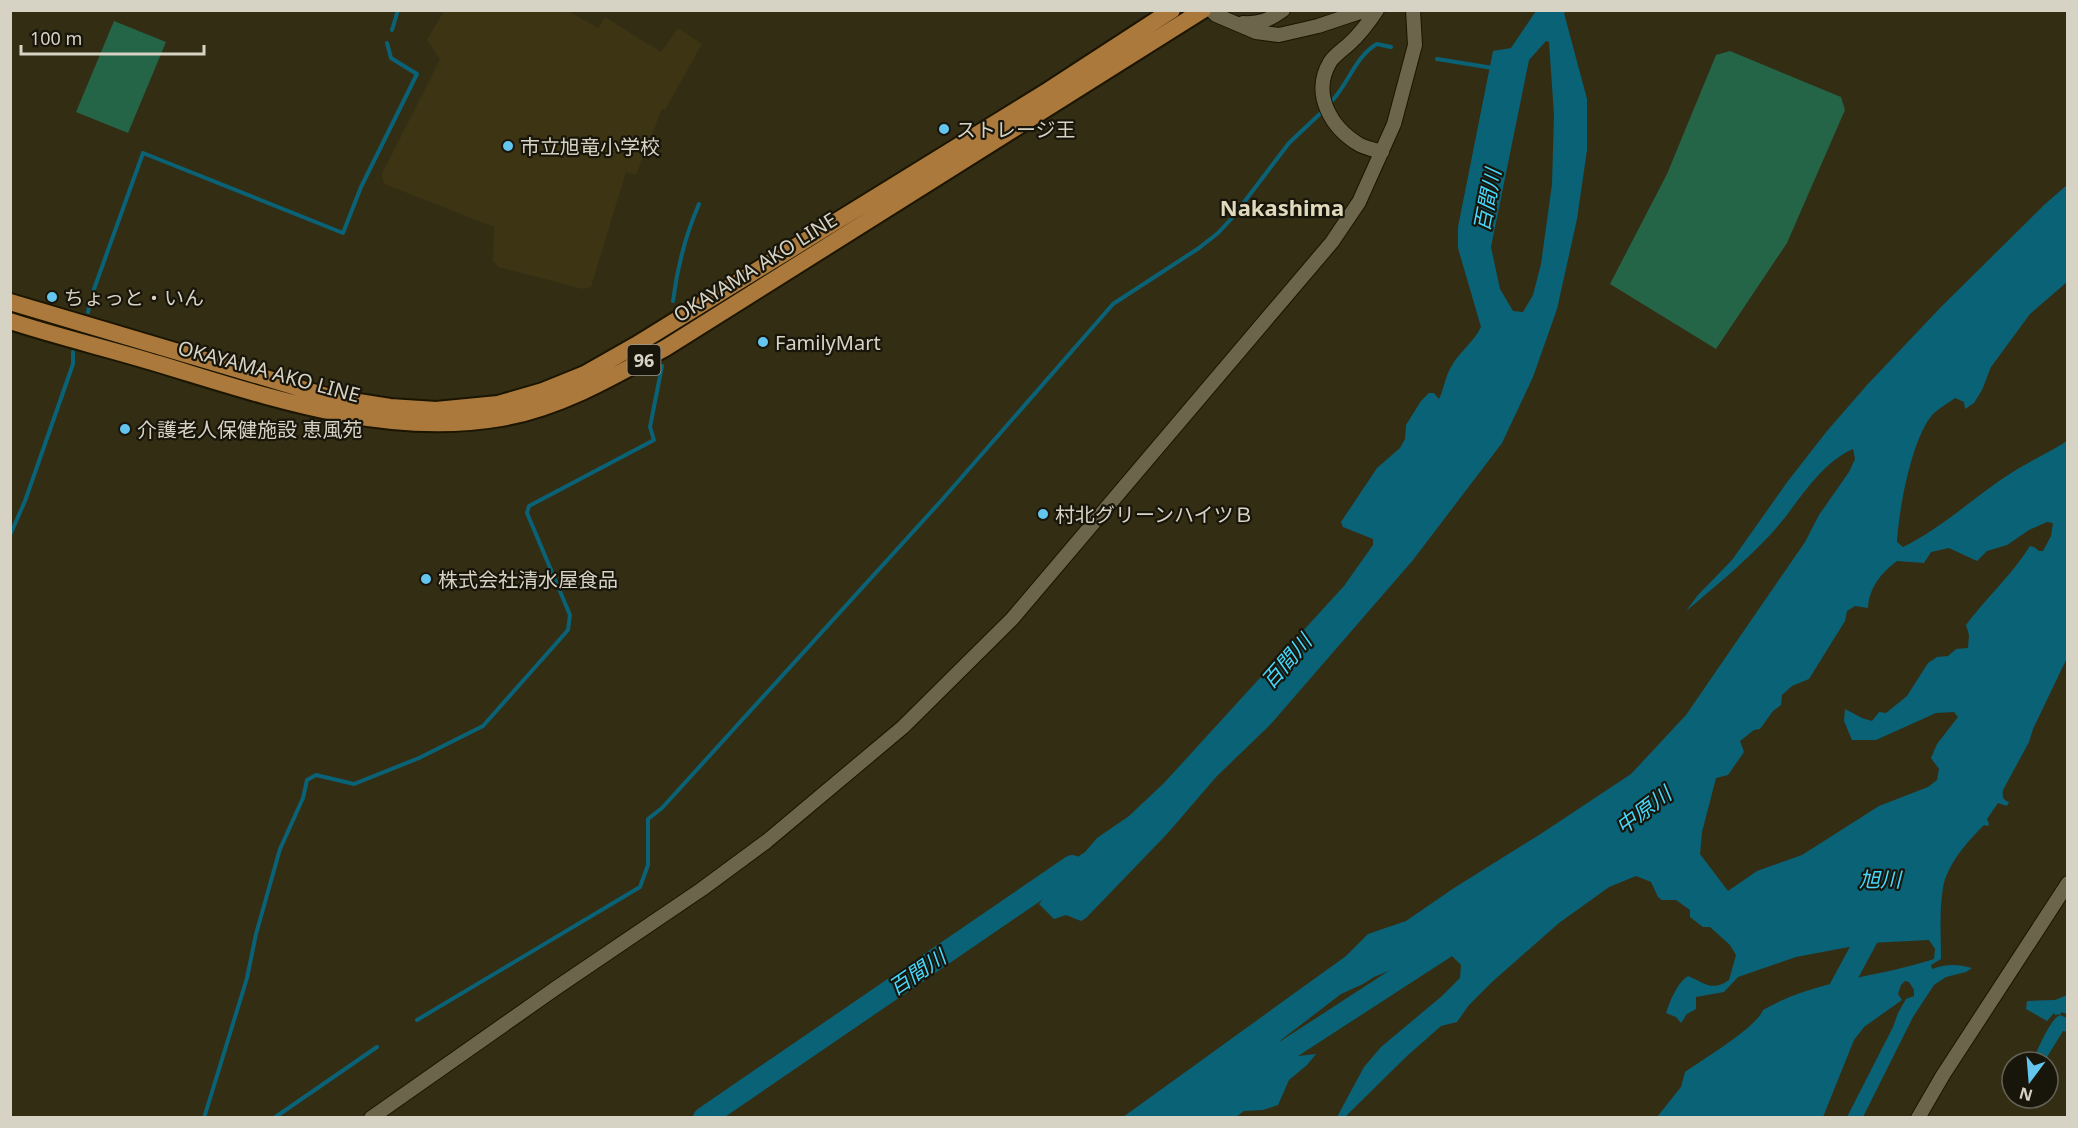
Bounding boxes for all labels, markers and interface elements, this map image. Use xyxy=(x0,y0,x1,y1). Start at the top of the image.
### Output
scale bar xyxy=(21,18,204,56)
text: 100 m xyxy=(30,26,82,50)
place label: ストレージ王 xyxy=(956,116,1076,143)
marker: ストレージ王 xyxy=(937,122,951,136)
place label: 市立旭竜小学校 xyxy=(520,133,660,160)
marker: 市立旭竜小学校 xyxy=(501,139,515,153)
water label: 百間川 xyxy=(1467,164,1507,234)
district label: Nakashima xyxy=(1220,192,1344,222)
street label: OKAYAMA AKO LINE xyxy=(668,206,842,328)
place label: ちょっと・いん xyxy=(64,284,204,311)
marker: ちょっと・いん xyxy=(45,290,59,304)
place label: FamilyMart xyxy=(775,329,881,356)
street label: OKAYAMA AKO LINE xyxy=(175,334,363,408)
marker: FamilyMart xyxy=(756,335,770,349)
road number: 96 xyxy=(628,345,660,375)
place label: 介護老人保健施設 恵風苑 xyxy=(137,416,362,443)
marker: 介護老人保健施設 恵風苑 xyxy=(118,422,132,436)
place label: 村北グリーンハイツＢ xyxy=(1055,501,1254,528)
marker: 村北グリーンハイツＢ xyxy=(1036,507,1050,521)
place label: 株式会社清水屋食品 xyxy=(438,566,618,593)
marker: 株式会社清水屋食品 xyxy=(419,572,433,586)
water label: 百間川 xyxy=(1255,627,1319,694)
water label: 中原川 xyxy=(1609,779,1678,840)
water label: 旭川 xyxy=(1859,865,1903,893)
water label: 百間川 xyxy=(883,942,953,1001)
north arrow xyxy=(2000,1050,2060,1110)
text: N xyxy=(2017,1082,2035,1107)

